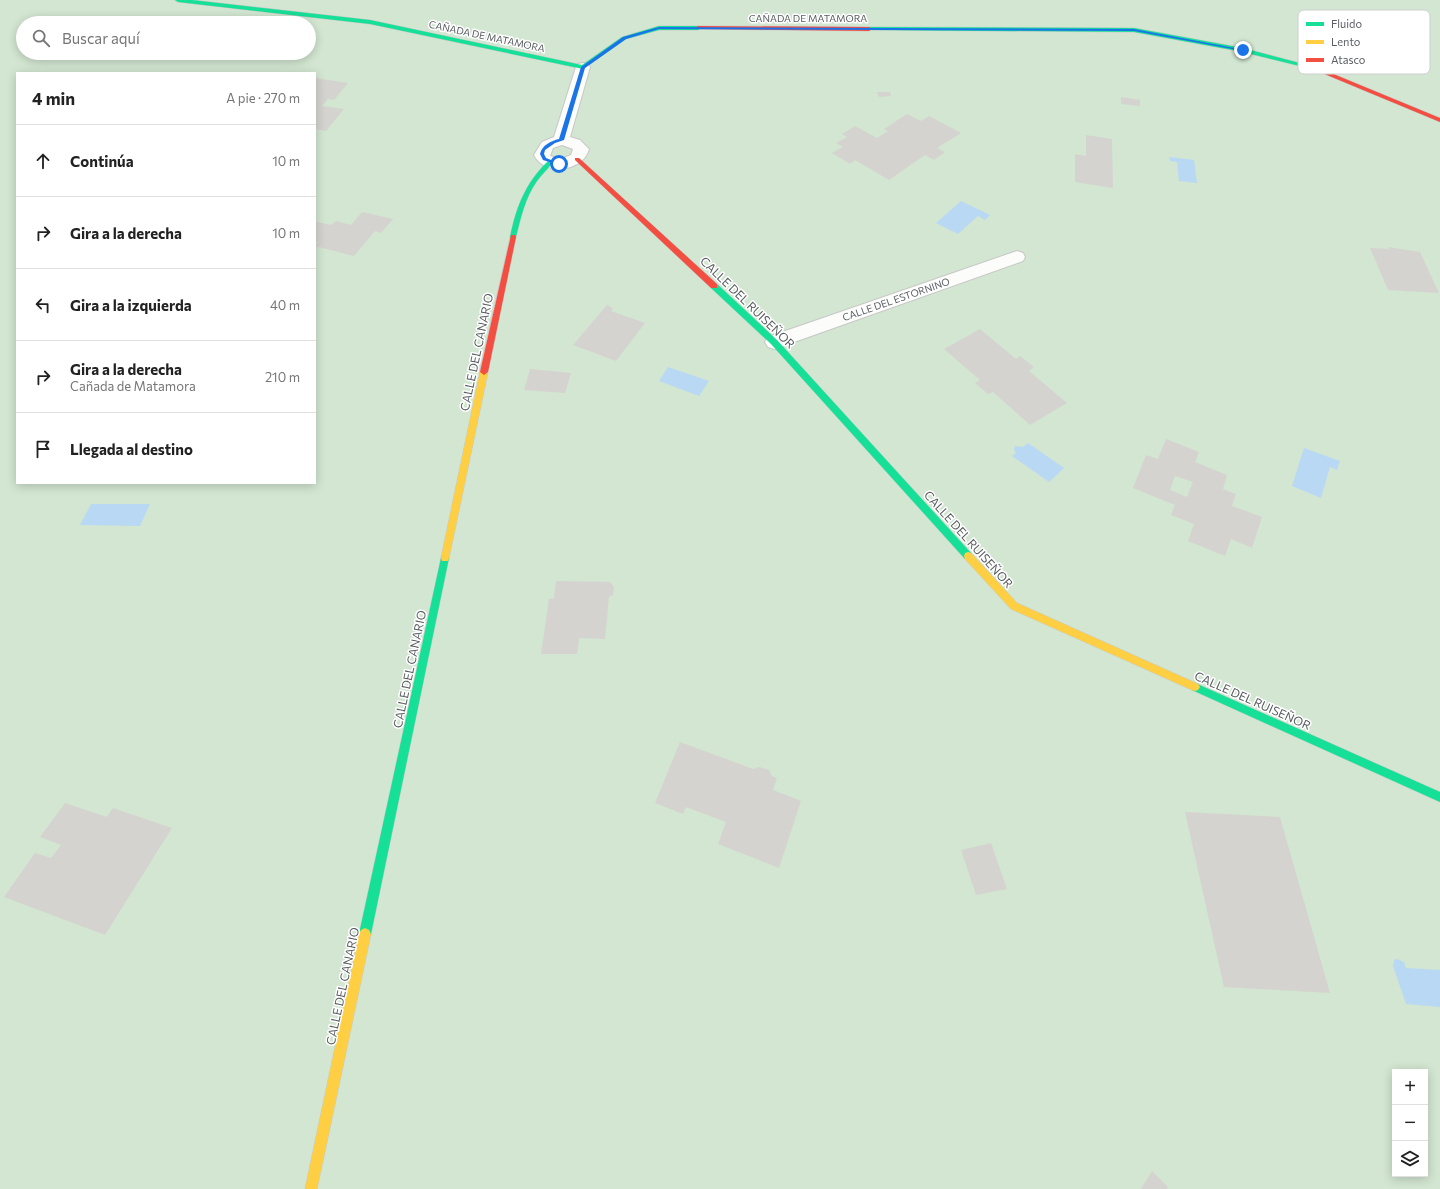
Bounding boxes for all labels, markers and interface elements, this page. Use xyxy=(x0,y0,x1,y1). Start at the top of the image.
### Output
legend xyxy=(1298,10,1430,74)
street label: CAÑADA DE MATAMORA xyxy=(749,12,867,24)
search box xyxy=(16,16,316,60)
text: Fluido xyxy=(1331,17,1362,30)
street label: CAÑADA DE MATAMORA xyxy=(428,18,546,54)
icon: search xyxy=(30,27,52,49)
text: Buscar aquí xyxy=(62,29,140,47)
text: Lento xyxy=(1331,35,1361,48)
route end xyxy=(1234,41,1252,59)
text: Atasco xyxy=(1331,53,1366,66)
text: 4 min xyxy=(32,88,75,109)
text: A pie · 270 m xyxy=(226,90,300,106)
icon: ahead xyxy=(32,150,54,172)
text: Continúa xyxy=(70,152,134,170)
text: 10 m xyxy=(272,153,300,169)
route start xyxy=(550,155,568,173)
icon: right xyxy=(32,222,54,244)
text: Gira a la derecha xyxy=(70,224,182,242)
text: 10 m xyxy=(272,225,300,241)
street label: CALLE DEL RUISEÑOR xyxy=(698,253,798,351)
street label: CALLE DEL ESTORNINO xyxy=(841,275,951,323)
street label: CALLE DEL CANARIO xyxy=(457,292,495,412)
icon: left xyxy=(32,294,54,316)
text: Gira a la izquierda xyxy=(70,296,192,314)
text: 40 m xyxy=(270,297,300,313)
text: Gira a la derecha xyxy=(70,360,182,378)
icon: right xyxy=(32,366,54,388)
text: 210 m xyxy=(265,369,300,385)
text: Cañada de Matamora xyxy=(70,378,196,394)
icon: arrive xyxy=(32,438,54,460)
text: Llegada al destino xyxy=(70,440,193,458)
street label: CALLE DEL RUISEÑOR xyxy=(922,488,1016,590)
street label: CALLE DEL CANARIO xyxy=(390,609,428,729)
street label: CALLE DEL RUISEÑOR xyxy=(1193,668,1313,732)
street label: CALLE DEL CANARIO xyxy=(323,926,361,1046)
map controls xyxy=(1392,1069,1428,1177)
button: + xyxy=(1392,1069,1428,1105)
button: − xyxy=(1392,1105,1428,1141)
button: layers xyxy=(1392,1141,1428,1177)

